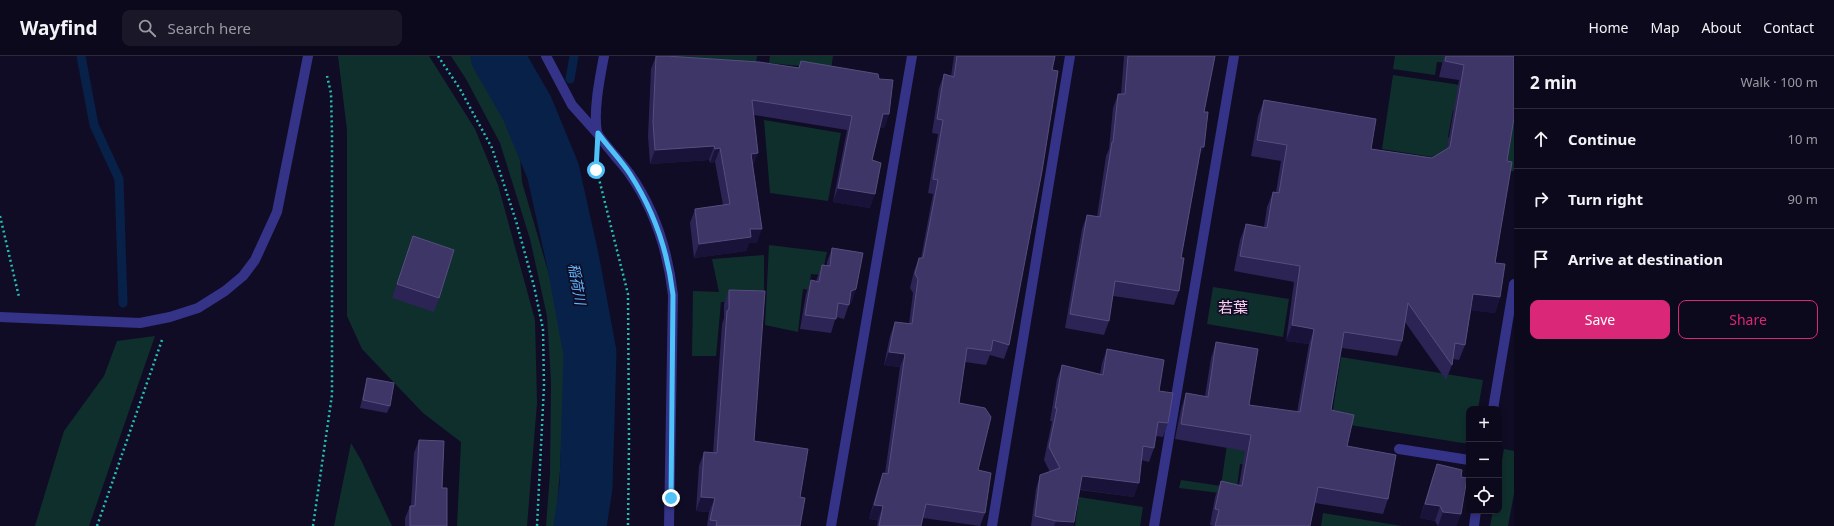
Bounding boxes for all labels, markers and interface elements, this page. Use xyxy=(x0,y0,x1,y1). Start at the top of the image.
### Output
search box xyxy=(122,10,402,46)
text: Wayfind xyxy=(20,15,98,41)
icon: search xyxy=(136,17,158,39)
text: Search here xyxy=(168,18,251,38)
text: Home xyxy=(1589,18,1628,37)
text: Map xyxy=(1650,18,1680,37)
text: About xyxy=(1702,18,1741,37)
text: Contact xyxy=(1763,18,1814,37)
text: 2 min xyxy=(1530,71,1577,94)
text: Walk · 100 m xyxy=(1740,73,1818,91)
icon: ahead xyxy=(1530,128,1552,150)
text: Continue xyxy=(1568,129,1636,149)
text: 10 m xyxy=(1788,130,1818,148)
route start xyxy=(587,161,605,179)
icon: right xyxy=(1530,188,1552,210)
text: Turn right xyxy=(1568,189,1643,209)
text: 90 m xyxy=(1788,190,1818,208)
icon: arrive xyxy=(1530,248,1552,270)
text: Arrive at destination xyxy=(1568,249,1723,269)
water label: 稲荷川 xyxy=(564,262,591,308)
district label: 若葉 xyxy=(1218,297,1248,317)
button: Save xyxy=(1530,300,1670,339)
button: Share xyxy=(1678,300,1818,339)
map controls xyxy=(1466,406,1502,514)
button: + xyxy=(1466,406,1502,442)
button: − xyxy=(1466,442,1502,478)
button: locate xyxy=(1466,478,1502,514)
route end xyxy=(662,489,680,507)

